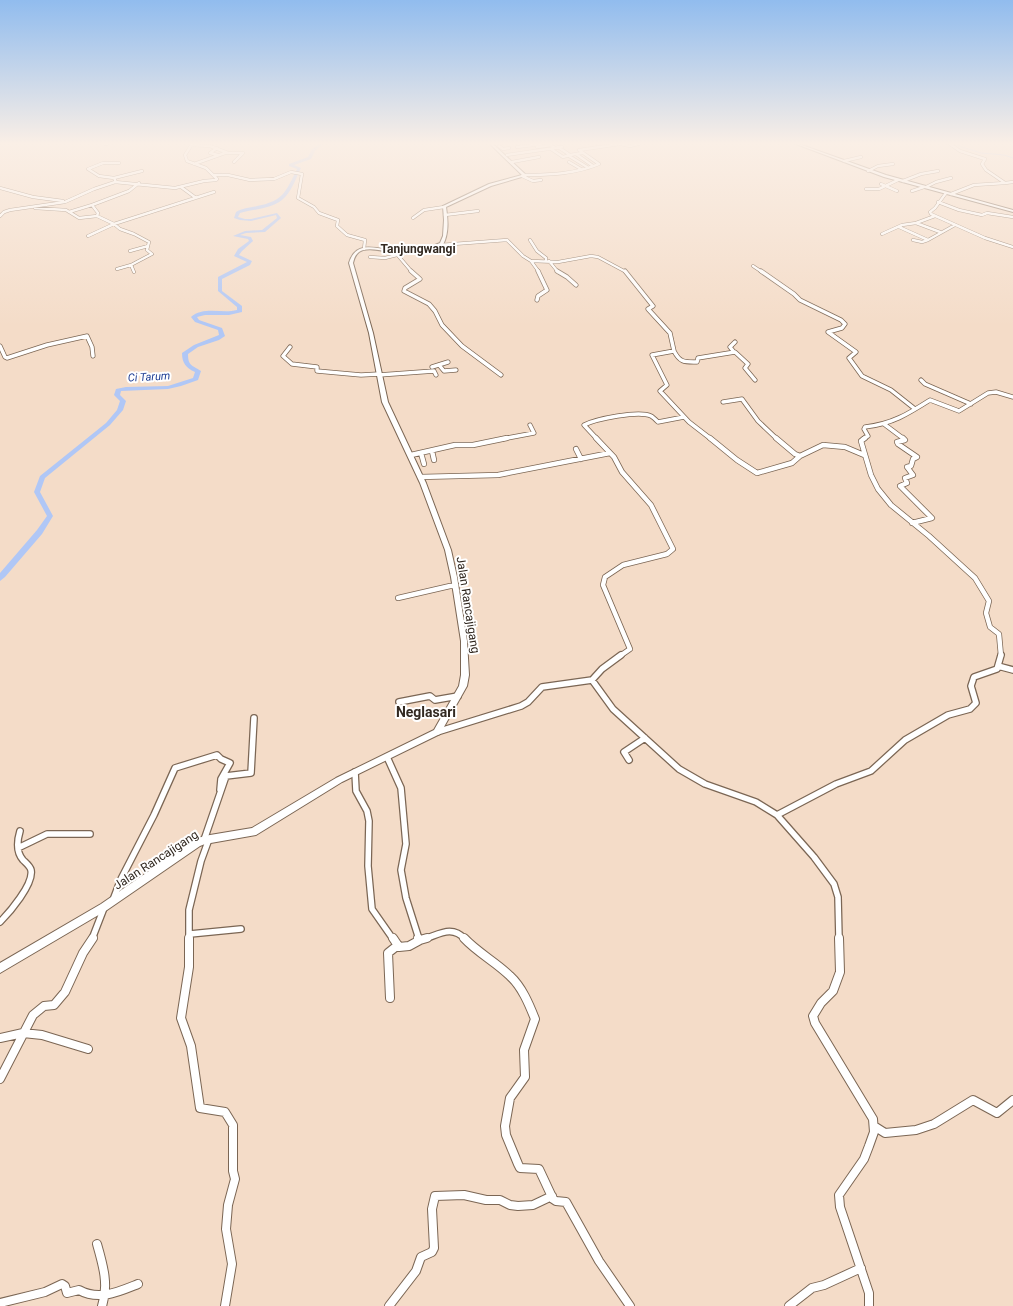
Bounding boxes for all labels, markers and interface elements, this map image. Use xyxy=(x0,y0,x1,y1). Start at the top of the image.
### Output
district label: Tanjungwangi xyxy=(380,242,456,256)
water label: Ci Tarum xyxy=(127,369,171,385)
street label: Jalan Rancajigang xyxy=(453,556,483,654)
district label: Neglasari xyxy=(396,704,456,720)
street label: Jalan Rancajigang xyxy=(111,827,201,893)

